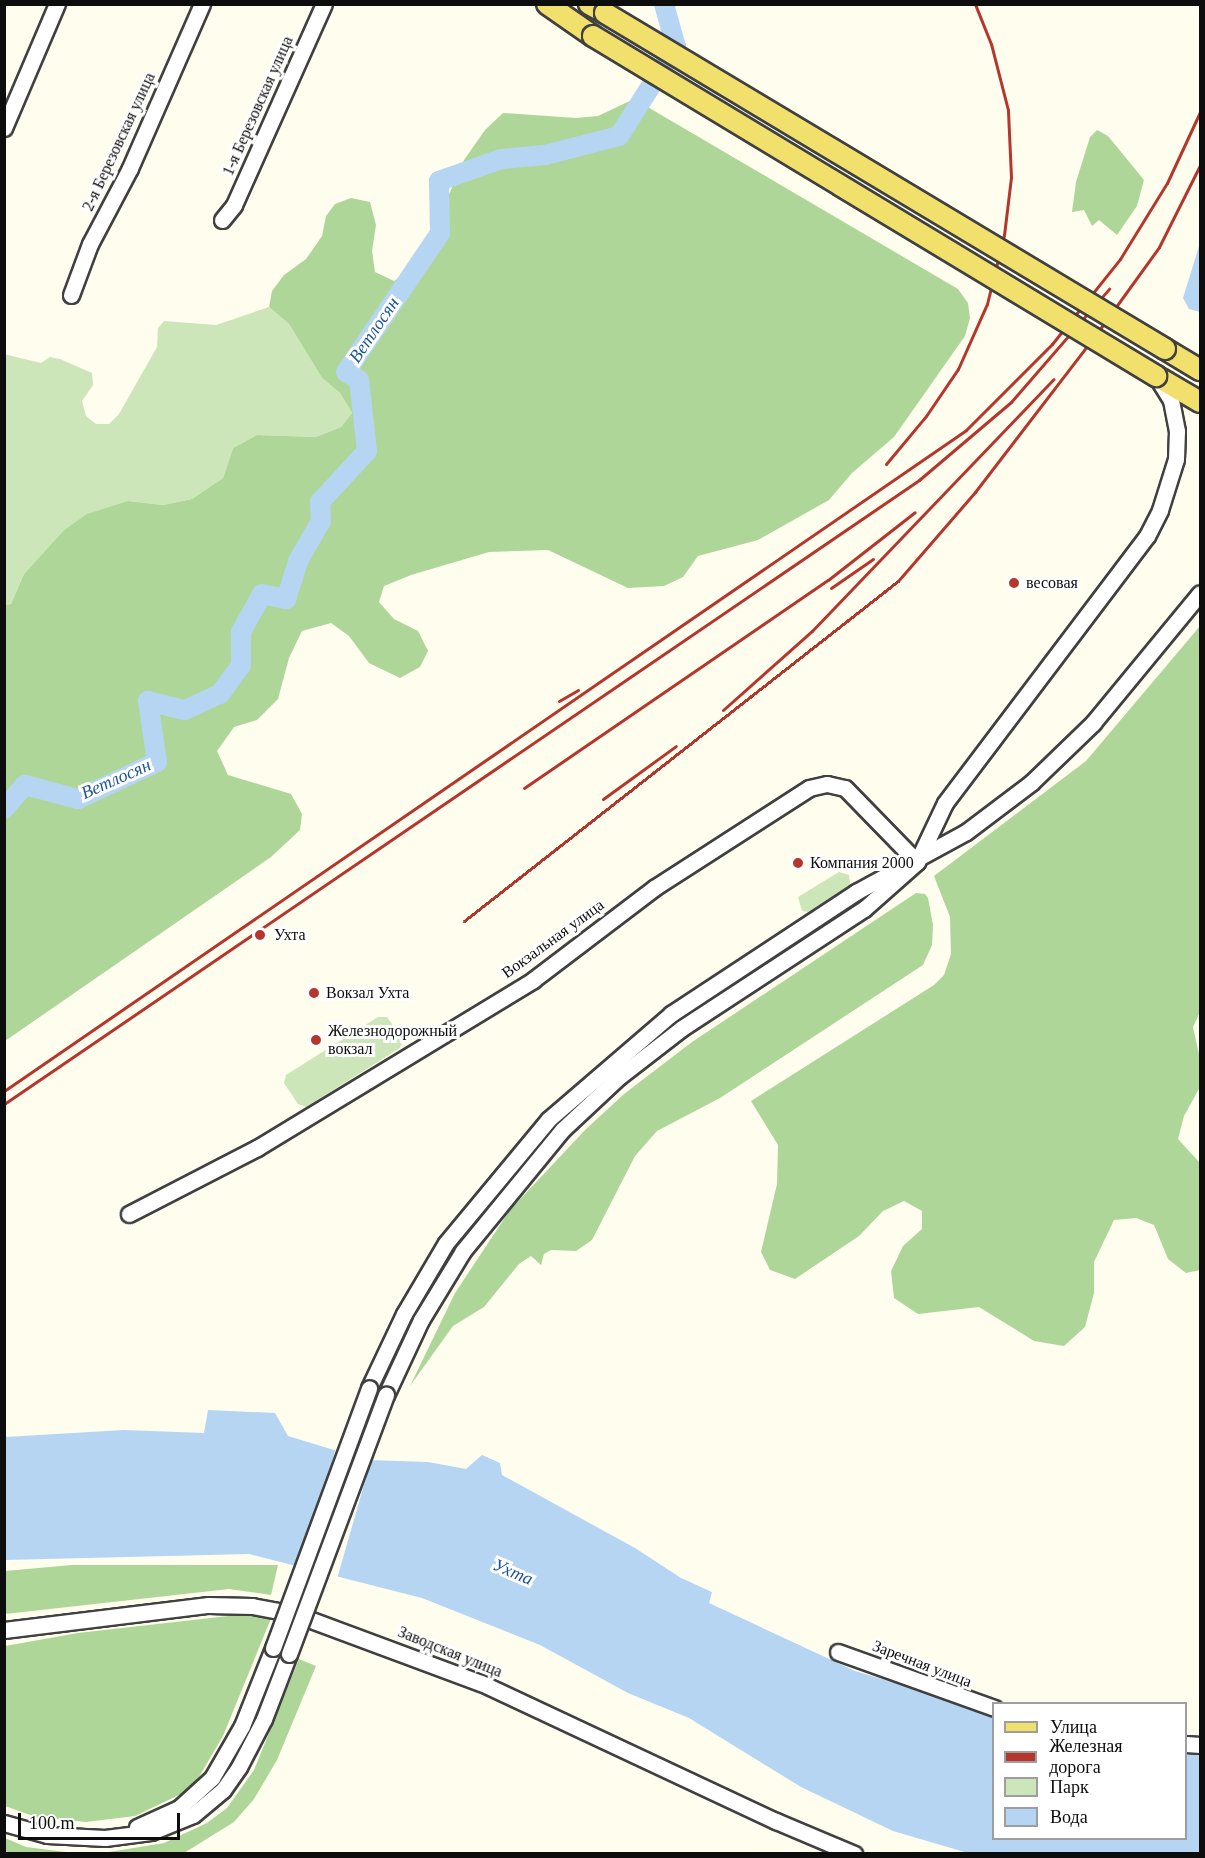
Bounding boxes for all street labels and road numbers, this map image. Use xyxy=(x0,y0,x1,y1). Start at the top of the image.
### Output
street label: 1-я Березовская улица xyxy=(219,33,297,179)
street label: 2-я Березовская улица xyxy=(78,70,160,214)
street label: Вокзальная улица xyxy=(498,895,608,983)
street label: Заводская улица xyxy=(395,1622,505,1682)
street label: Заречная улица xyxy=(870,1636,974,1692)

